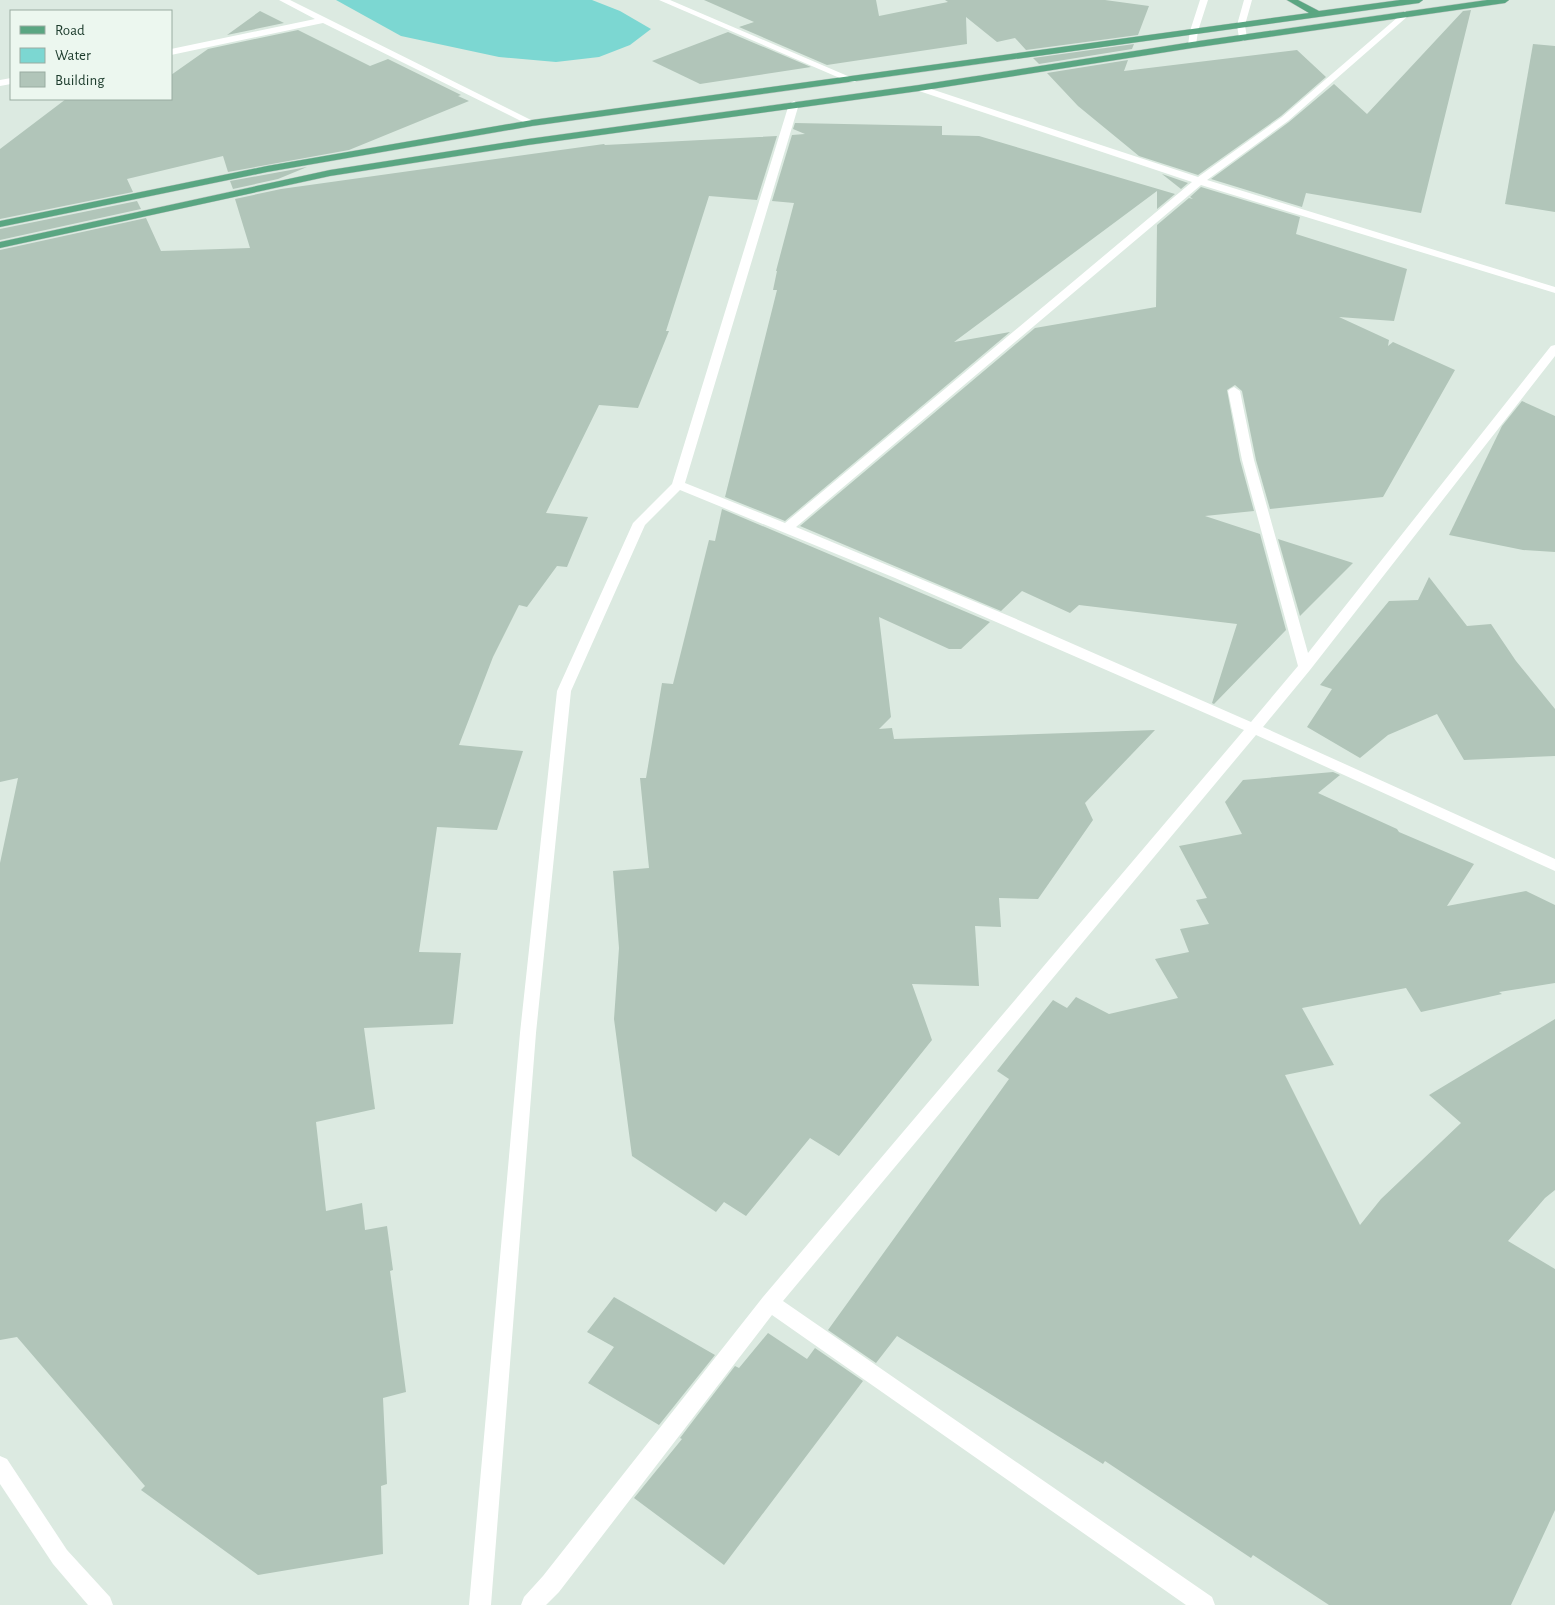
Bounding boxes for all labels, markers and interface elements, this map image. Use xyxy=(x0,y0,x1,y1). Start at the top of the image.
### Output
legend xyxy=(10,10,172,100)
text: Road xyxy=(55,23,85,38)
text: Water xyxy=(55,48,91,63)
text: Building xyxy=(55,73,105,88)

